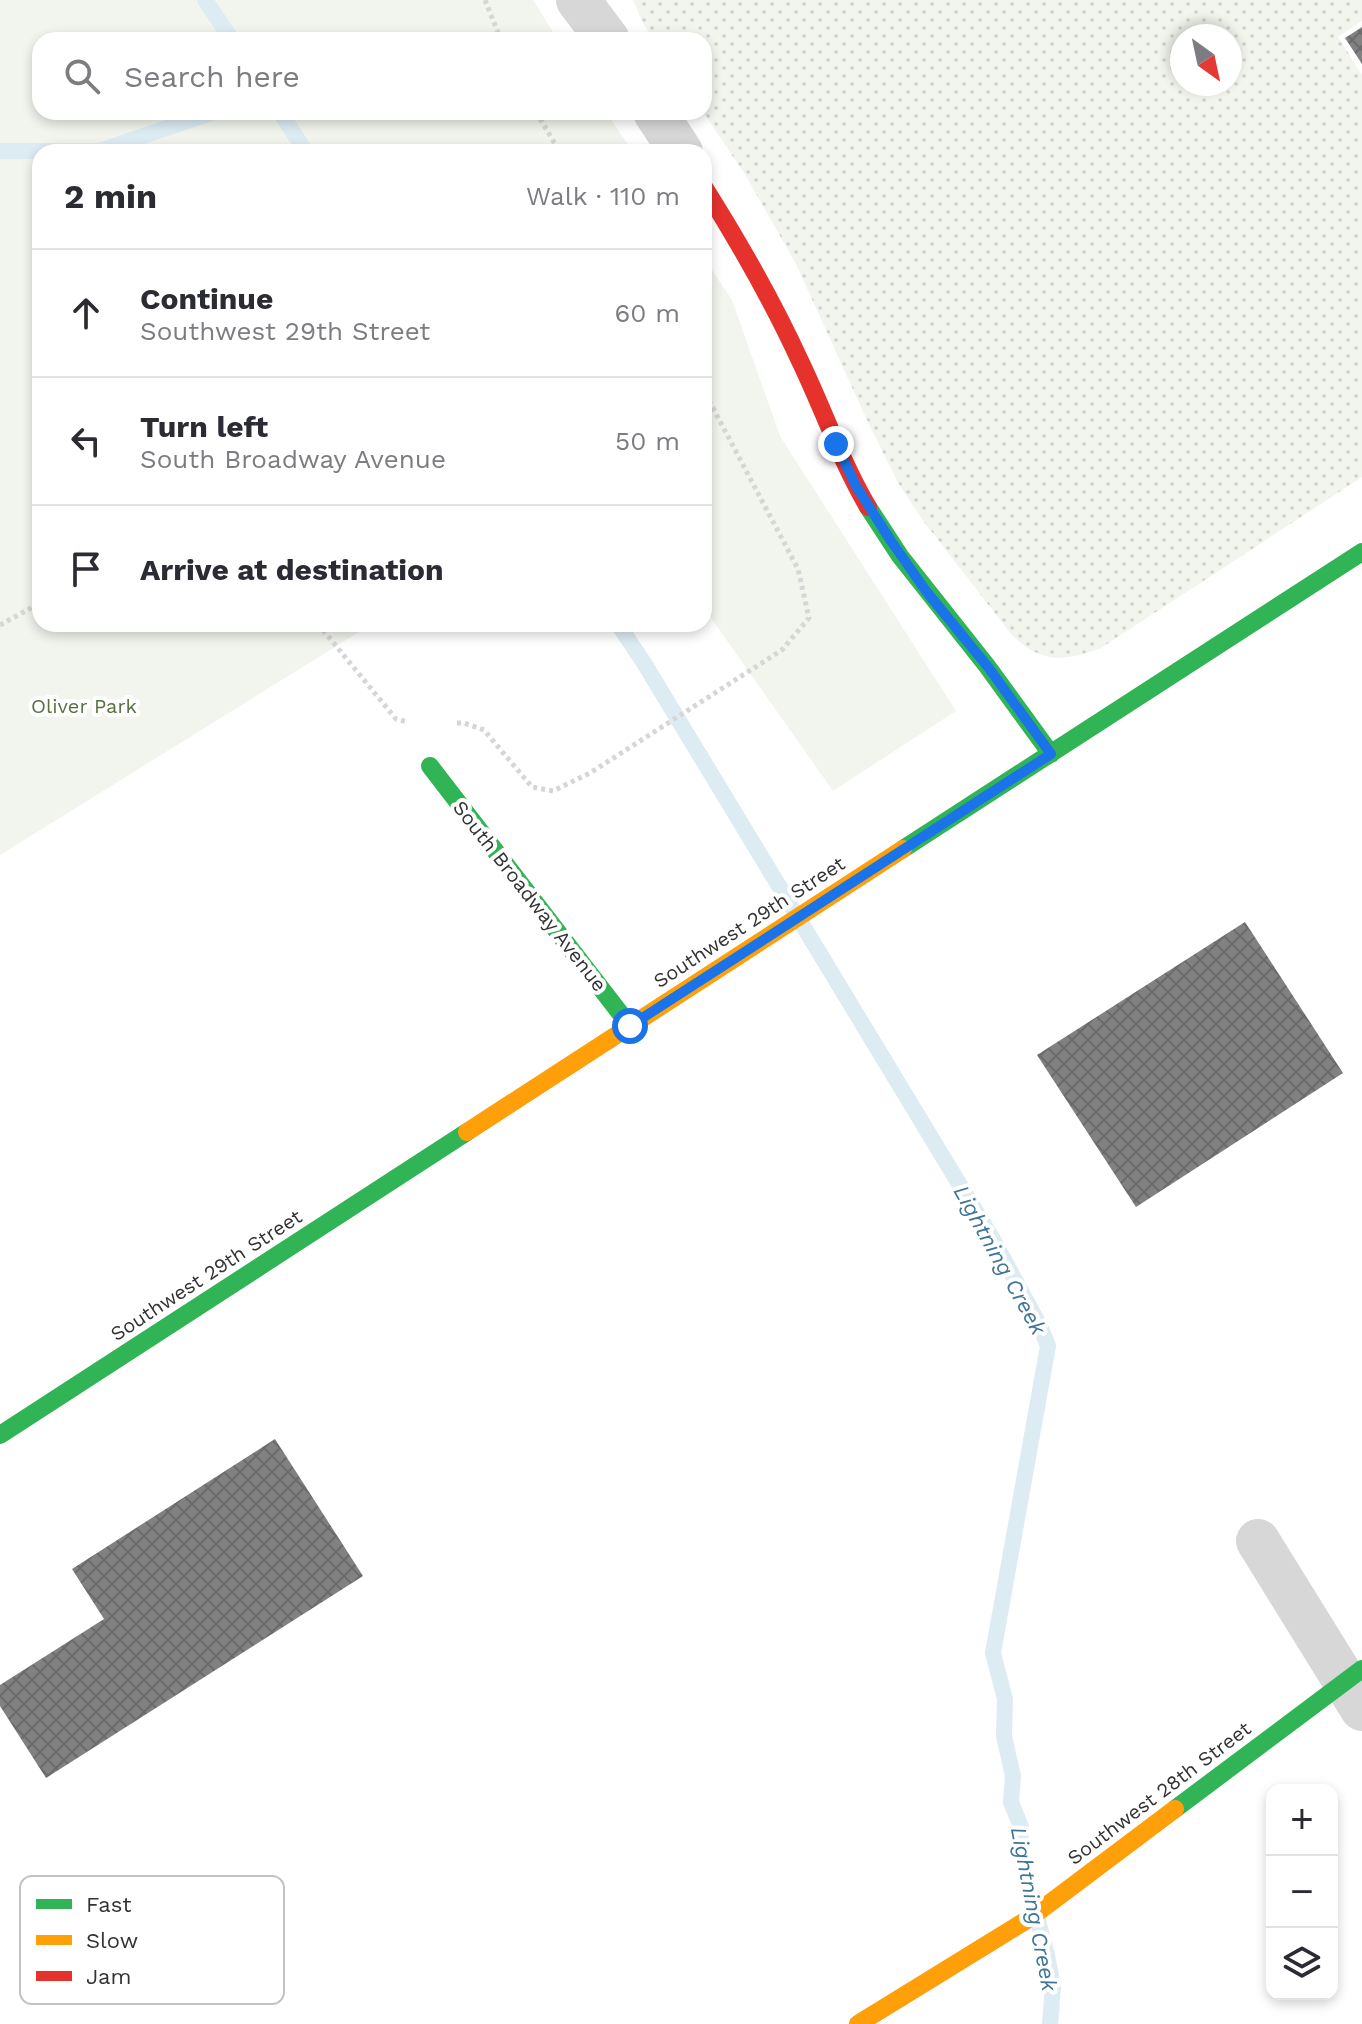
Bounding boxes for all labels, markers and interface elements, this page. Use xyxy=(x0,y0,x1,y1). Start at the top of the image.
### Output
north arrow xyxy=(1170,24,1242,96)
search box xyxy=(32,32,712,120)
icon: search xyxy=(60,54,104,98)
text: Search here xyxy=(124,59,300,94)
text: 2 min xyxy=(64,176,157,216)
text: Walk · 110 m xyxy=(526,181,680,211)
text: Continue xyxy=(140,281,273,316)
icon: ahead xyxy=(64,291,108,335)
text: 60 m xyxy=(614,298,680,328)
text: Southwest 29th Street xyxy=(140,316,430,346)
text: Turn left xyxy=(140,409,268,444)
icon: left xyxy=(64,419,108,463)
text: 50 m xyxy=(615,426,680,456)
route end xyxy=(818,426,854,462)
text: South Broadway Avenue xyxy=(140,444,446,474)
icon: arrive xyxy=(64,547,108,591)
text: Arrive at destination xyxy=(140,552,444,587)
park label: Oliver Park xyxy=(31,694,137,718)
street label: South Broadway Avenue xyxy=(448,796,612,996)
street label: Southwest 29th Street xyxy=(649,851,850,993)
route start xyxy=(612,1008,648,1044)
water label: Lightning Creek xyxy=(949,1181,1052,1340)
street label: Southwest 29th Street xyxy=(106,1204,307,1346)
street label: Southwest 28th Street xyxy=(1063,1716,1256,1870)
map controls xyxy=(1266,1784,1338,2000)
button: + xyxy=(1266,1784,1338,1856)
water label: Lightning Creek xyxy=(1006,1825,1062,1994)
button: − xyxy=(1266,1856,1338,1928)
legend xyxy=(20,1876,284,2004)
text: Fast xyxy=(86,1892,132,1917)
text: Slow xyxy=(86,1928,138,1953)
button: layers xyxy=(1266,1928,1338,2000)
text: Jam xyxy=(86,1964,131,1989)

